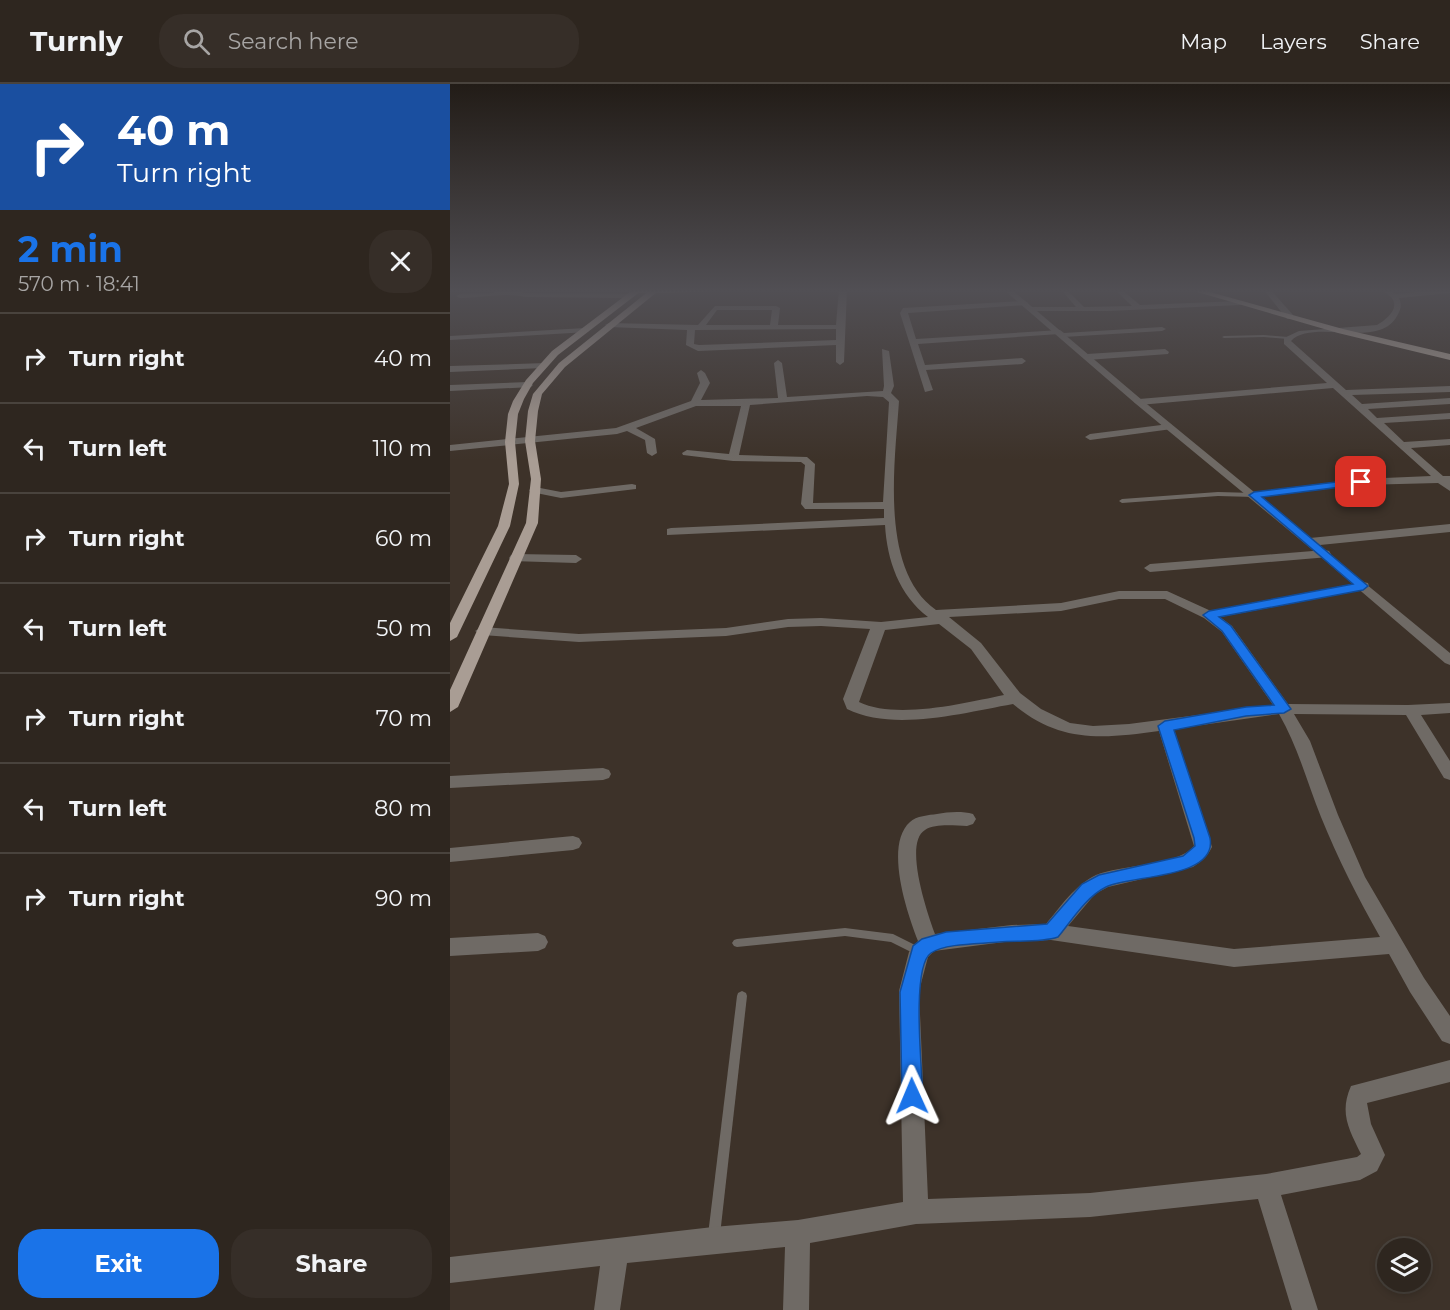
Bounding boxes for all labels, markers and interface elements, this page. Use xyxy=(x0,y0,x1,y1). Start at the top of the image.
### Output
search box xyxy=(159,14,579,68)
text: Turnly xyxy=(30,24,123,58)
icon: search xyxy=(180,25,213,58)
text: Search here xyxy=(228,28,359,55)
text: Map xyxy=(1180,29,1227,54)
text: Layers xyxy=(1260,29,1327,54)
text: Share xyxy=(1360,29,1420,54)
text: 40 m xyxy=(117,104,230,156)
icon: right xyxy=(18,108,96,186)
text: Turn right xyxy=(117,156,252,189)
text: 2 min xyxy=(18,227,123,271)
button: close xyxy=(369,230,432,293)
text: 570 m · 18:41 xyxy=(18,272,140,296)
icon: right xyxy=(18,342,51,375)
text: Turn right xyxy=(69,345,184,372)
text: 40 m xyxy=(374,345,432,372)
icon: left xyxy=(18,432,51,465)
text: Turn left xyxy=(69,435,167,462)
text: 110 m xyxy=(372,435,432,462)
pin xyxy=(1335,456,1386,507)
icon: arrive xyxy=(1344,465,1377,498)
icon: right xyxy=(18,522,51,555)
text: Turn right xyxy=(69,525,184,552)
text: 60 m xyxy=(375,525,432,552)
icon: left xyxy=(18,612,51,645)
text: Turn left xyxy=(69,615,167,642)
text: 50 m xyxy=(376,615,432,642)
icon: right xyxy=(18,702,51,735)
text: Turn right xyxy=(69,705,184,732)
text: 70 m xyxy=(376,705,432,732)
icon: left xyxy=(18,792,51,825)
text: Turn left xyxy=(69,795,167,822)
text: 80 m xyxy=(374,795,432,822)
icon: right xyxy=(18,882,51,915)
text: Turn right xyxy=(69,885,184,912)
text: 90 m xyxy=(375,885,432,912)
position arrow xyxy=(880,1064,944,1128)
button: Exit xyxy=(18,1229,219,1298)
button: Share xyxy=(231,1229,432,1298)
map controls xyxy=(1377,1238,1431,1292)
button: layers xyxy=(1377,1238,1431,1292)

